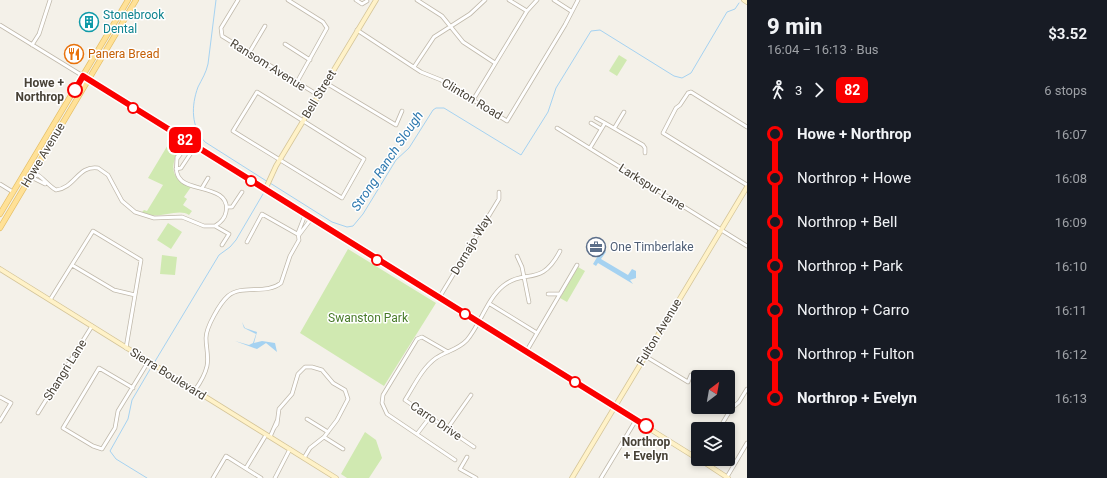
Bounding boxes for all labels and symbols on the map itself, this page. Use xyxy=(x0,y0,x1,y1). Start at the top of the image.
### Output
place label: Stonebrook Dental xyxy=(103,8,165,36)
building icon: Stonebrook Dental xyxy=(78,11,100,33)
street label: Ransom Avenue xyxy=(228,36,308,94)
restaurant icon: Panera Bread xyxy=(63,43,85,65)
place label: Panera Bread xyxy=(88,47,159,61)
street label: Bell Street xyxy=(299,67,339,121)
street label: Clinton Road xyxy=(439,75,505,123)
place label: Howe + Northrop xyxy=(16,76,64,104)
marker: Howe + Northrop xyxy=(67,82,83,98)
unlabelled marker xyxy=(127,102,139,114)
water label: Strong Ranch Slough xyxy=(348,108,426,214)
street label: Howe Avenue xyxy=(18,120,68,190)
line badge: 82 xyxy=(167,127,203,153)
street label: Larkspur Lane xyxy=(616,161,688,213)
unlabelled marker xyxy=(245,175,257,187)
street label: Dornajo Way xyxy=(448,212,494,277)
office icon: One Timberlake xyxy=(585,236,607,258)
place label: One Timberlake xyxy=(610,240,694,254)
unlabelled marker xyxy=(371,254,383,266)
street label: Fulton Avenue xyxy=(634,296,684,368)
unlabelled marker xyxy=(459,308,471,320)
park label: Swanston Park xyxy=(328,311,409,325)
street label: Shangri Lane xyxy=(41,337,89,403)
street label: Sierra Boulevard xyxy=(127,345,209,403)
north arrow xyxy=(691,370,735,414)
unlabelled marker xyxy=(569,376,581,388)
street label: Carro Drive xyxy=(408,399,464,443)
marker: Northrop + Evelyn xyxy=(638,418,654,434)
place label: Northrop + Evelyn xyxy=(622,435,670,463)

